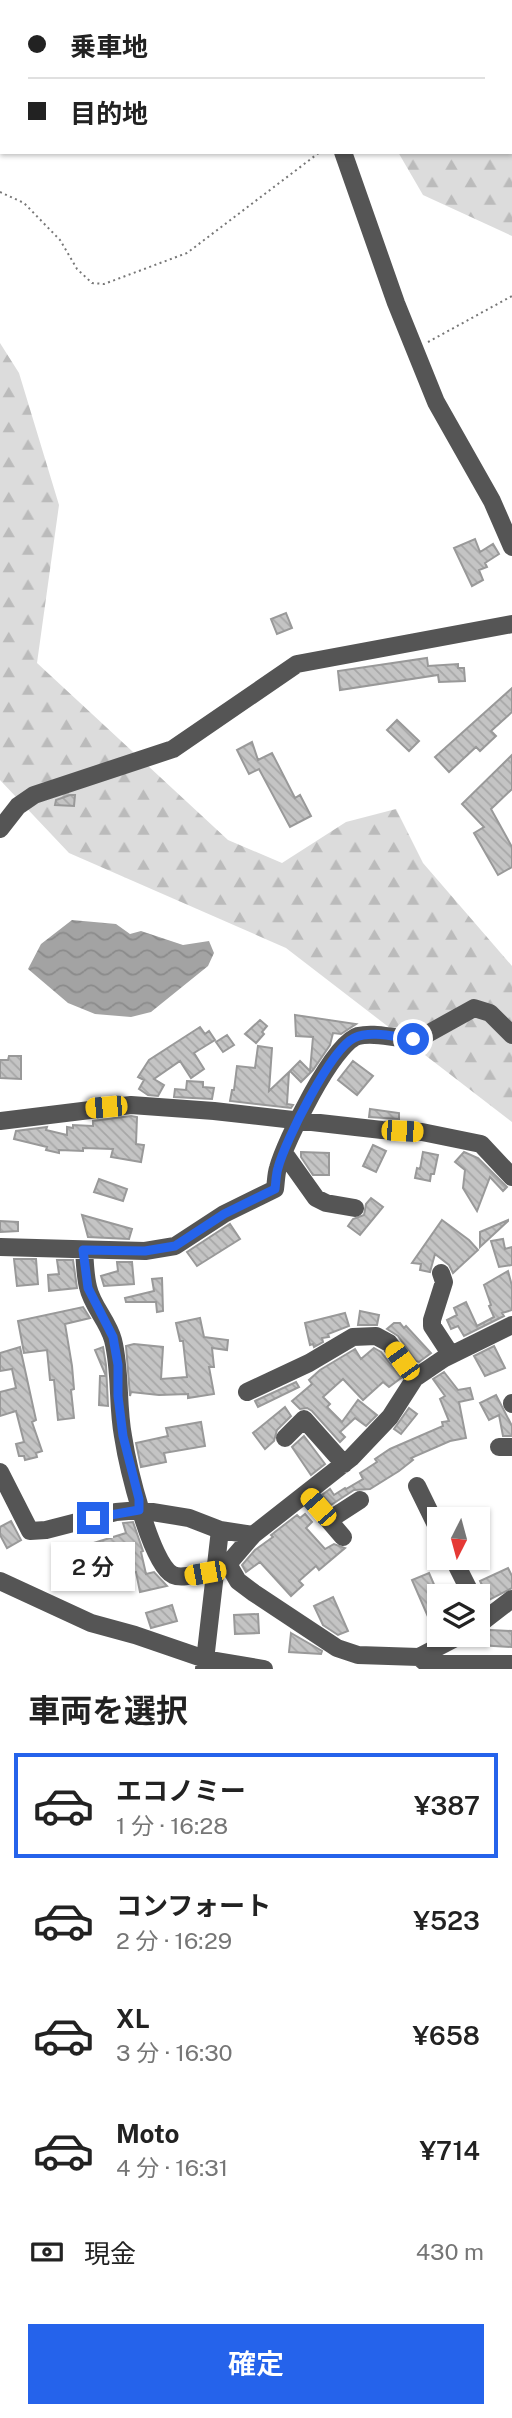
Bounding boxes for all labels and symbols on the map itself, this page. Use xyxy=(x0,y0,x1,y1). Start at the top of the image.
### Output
route start xyxy=(397,1023,429,1055)
car xyxy=(85,1095,128,1119)
car xyxy=(381,1119,424,1143)
car xyxy=(382,1338,423,1384)
car xyxy=(297,1484,340,1530)
route end xyxy=(77,1502,109,1534)
north arrow xyxy=(427,1507,490,1570)
callout: 2 分 xyxy=(51,1542,135,1592)
car xyxy=(183,1559,228,1587)

